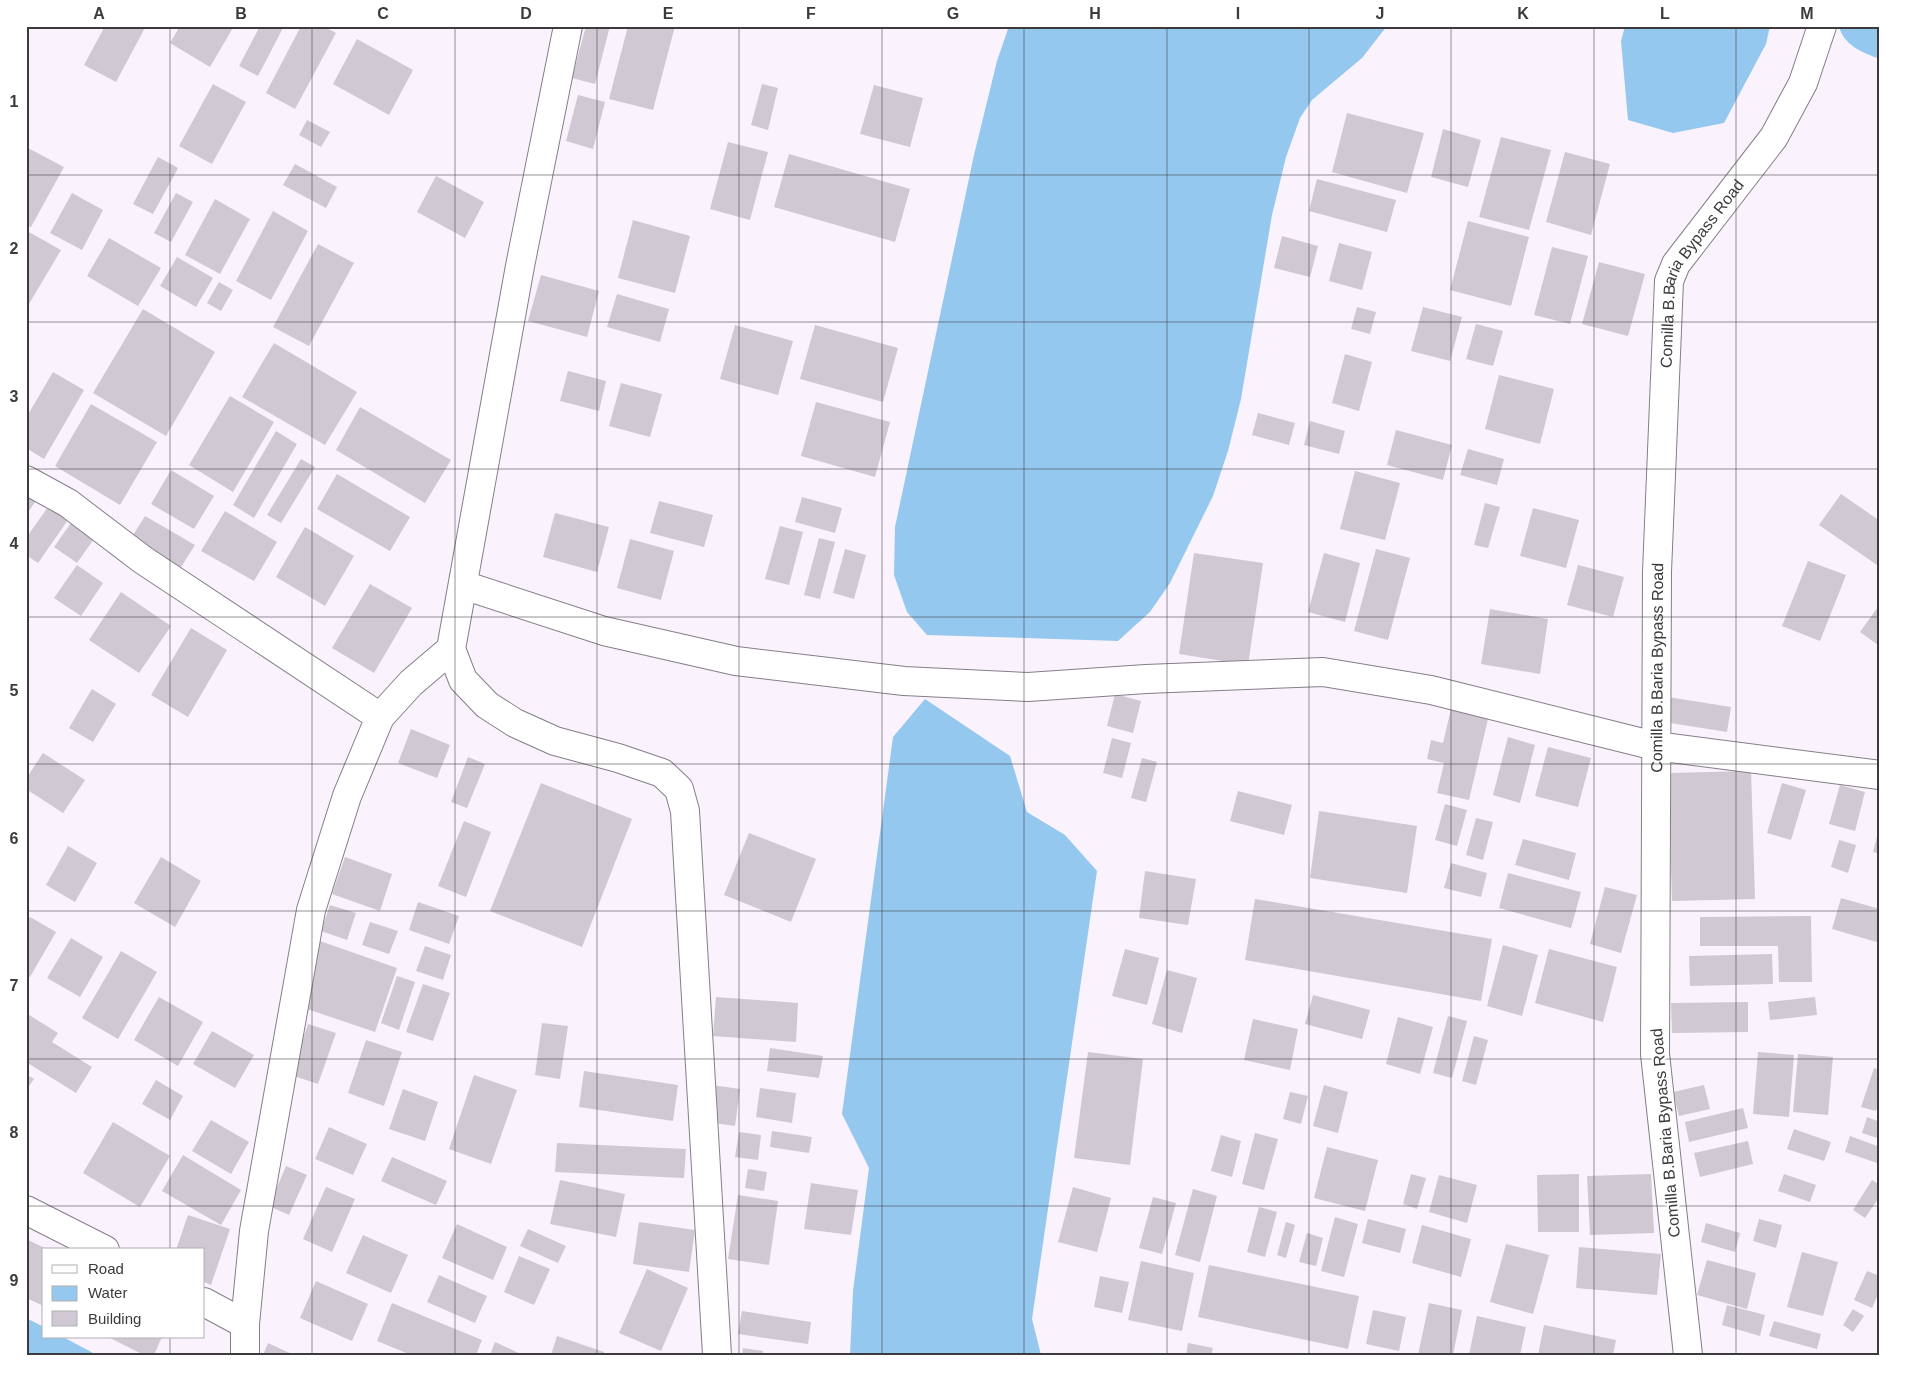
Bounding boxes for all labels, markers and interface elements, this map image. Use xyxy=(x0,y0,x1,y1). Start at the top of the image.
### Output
text: A xyxy=(93,5,105,22)
text: B xyxy=(235,5,247,22)
text: C xyxy=(377,5,389,22)
text: D xyxy=(520,5,532,22)
text: E xyxy=(663,5,674,22)
text: F xyxy=(806,5,816,22)
text: G xyxy=(947,5,959,22)
text: H xyxy=(1089,5,1101,22)
text: I xyxy=(1236,5,1240,22)
text: J xyxy=(1376,5,1384,22)
text: K xyxy=(1517,5,1529,22)
text: L xyxy=(1660,5,1670,22)
text: M xyxy=(1800,5,1814,22)
text: 1 xyxy=(10,93,19,110)
street label: Comilla B.Baria Bypass Road xyxy=(1657,176,1747,368)
text: 2 xyxy=(10,240,19,257)
text: 3 xyxy=(10,388,19,405)
text: 4 xyxy=(10,535,19,552)
street label: Comilla B.Baria Bypass Road xyxy=(1648,562,1666,773)
text: 5 xyxy=(10,682,19,699)
text: 6 xyxy=(10,830,19,847)
text: 7 xyxy=(10,977,19,994)
street label: Comilla B.Baria Bypass Road xyxy=(1648,1028,1683,1238)
text: 8 xyxy=(10,1124,19,1141)
legend xyxy=(42,1248,205,1338)
text: Road xyxy=(88,1260,124,1277)
text: 9 xyxy=(10,1272,19,1289)
text: Water xyxy=(88,1284,127,1301)
text: Building xyxy=(88,1310,141,1327)

